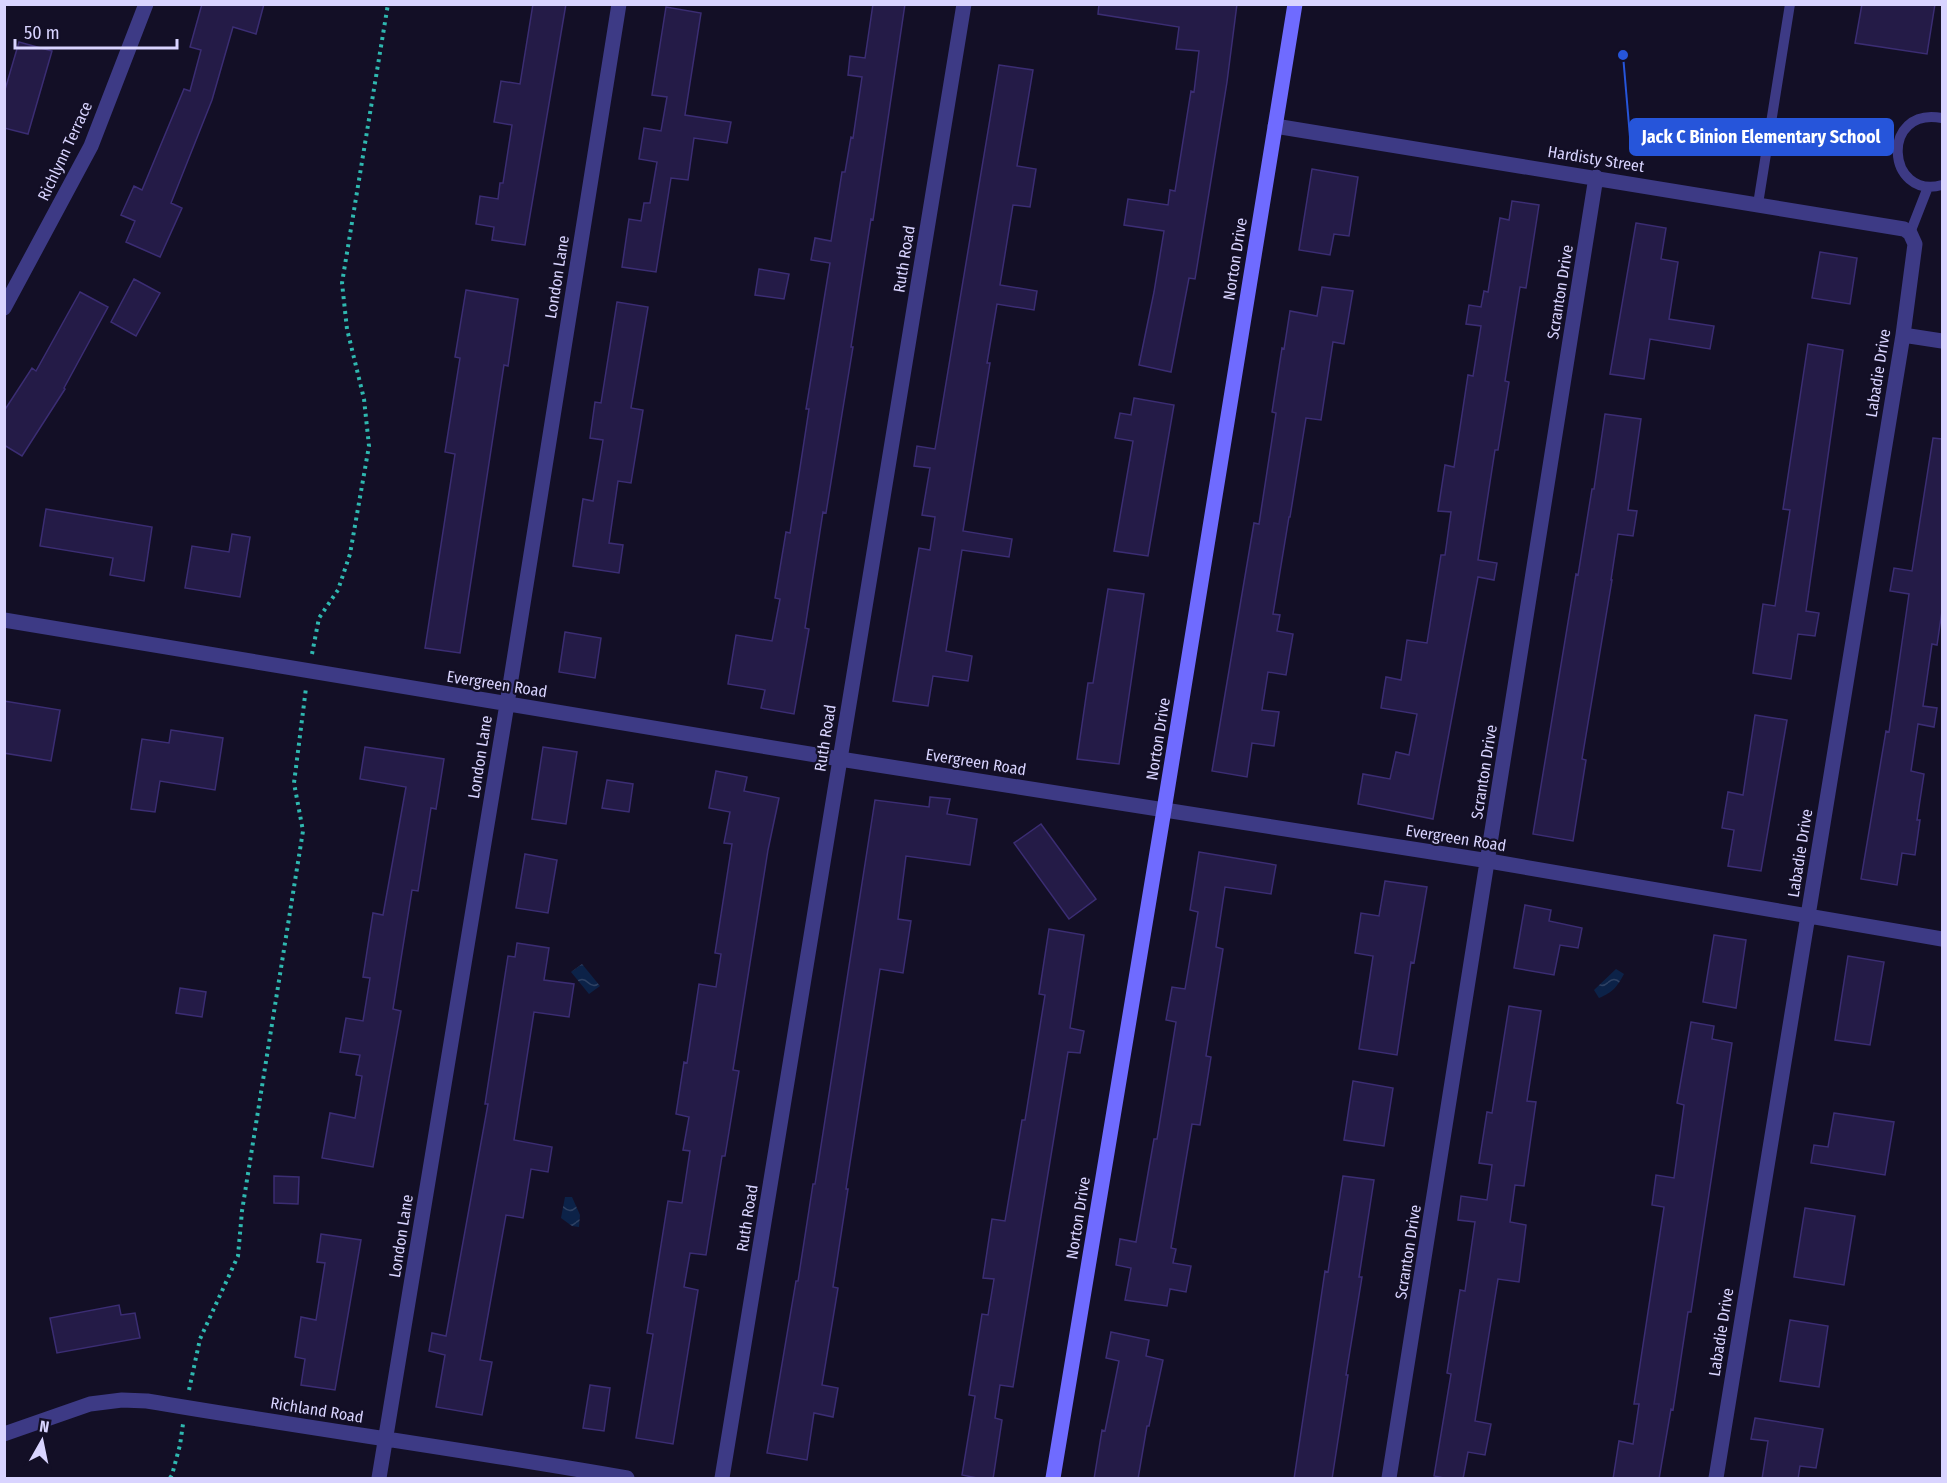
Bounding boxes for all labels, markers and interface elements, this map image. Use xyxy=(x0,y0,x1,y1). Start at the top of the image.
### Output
scale bar xyxy=(15,12,177,50)
text: 50 m xyxy=(24,22,60,44)
street label: Richlynn Terrace xyxy=(34,98,96,204)
callout: Jack C Binion Elementary School xyxy=(1630,119,1893,155)
text: Jack C Binion Elementary School xyxy=(1640,126,1881,148)
street label: Hardisty Street xyxy=(1546,142,1646,176)
street label: Norton Drive xyxy=(1219,216,1251,302)
street label: Ruth Road xyxy=(889,224,919,294)
street label: London Lane xyxy=(541,234,573,320)
street label: Scranton Drive xyxy=(1543,243,1577,341)
street label: Labadie Drive xyxy=(1862,327,1894,419)
street label: Evergreen Road xyxy=(445,667,549,701)
street label: Norton Drive xyxy=(1142,696,1174,782)
street label: Ruth Road xyxy=(810,703,840,773)
street label: London Lane xyxy=(464,714,496,800)
street label: Scranton Drive xyxy=(1467,723,1501,821)
street label: Evergreen Road xyxy=(924,745,1028,779)
street label: Labadie Drive xyxy=(1784,807,1816,899)
street label: Evergreen Road xyxy=(1404,821,1508,855)
street label: Norton Drive xyxy=(1062,1175,1094,1261)
street label: Ruth Road xyxy=(732,1183,762,1253)
street label: London Lane xyxy=(385,1193,417,1279)
street label: Scranton Drive xyxy=(1391,1203,1425,1301)
street label: Labadie Drive xyxy=(1705,1286,1737,1378)
street label: Richland Road xyxy=(269,1393,365,1427)
north arrow xyxy=(12,1411,72,1471)
text: N xyxy=(38,1417,50,1437)

